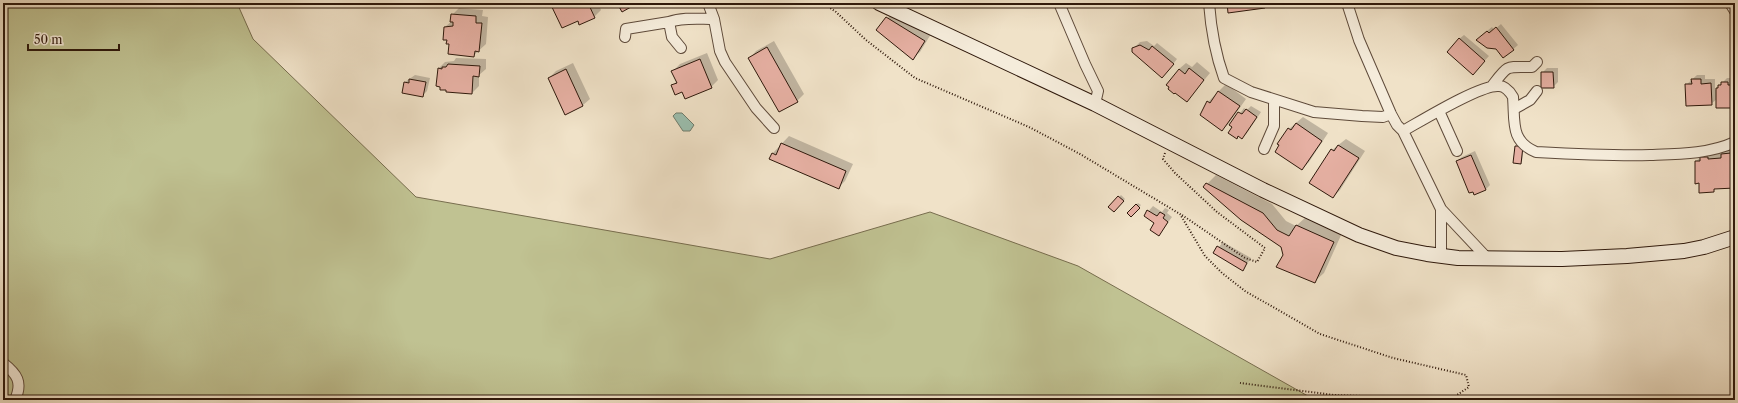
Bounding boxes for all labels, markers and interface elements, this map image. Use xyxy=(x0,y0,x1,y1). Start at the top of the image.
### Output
scale bar xyxy=(28,26,119,52)
text: 50 m xyxy=(34,32,63,47)

